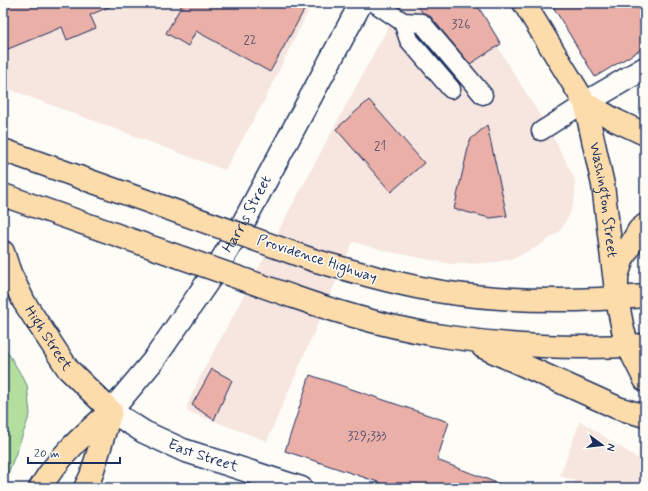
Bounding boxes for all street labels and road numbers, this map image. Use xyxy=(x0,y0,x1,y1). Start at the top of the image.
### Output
street label: Washington Street xyxy=(584,140,622,259)
street label: Harris Street xyxy=(218,172,277,257)
street label: Providence Highway xyxy=(254,230,380,289)
street label: High Street xyxy=(19,302,77,375)
street label: East Street xyxy=(164,434,241,477)

